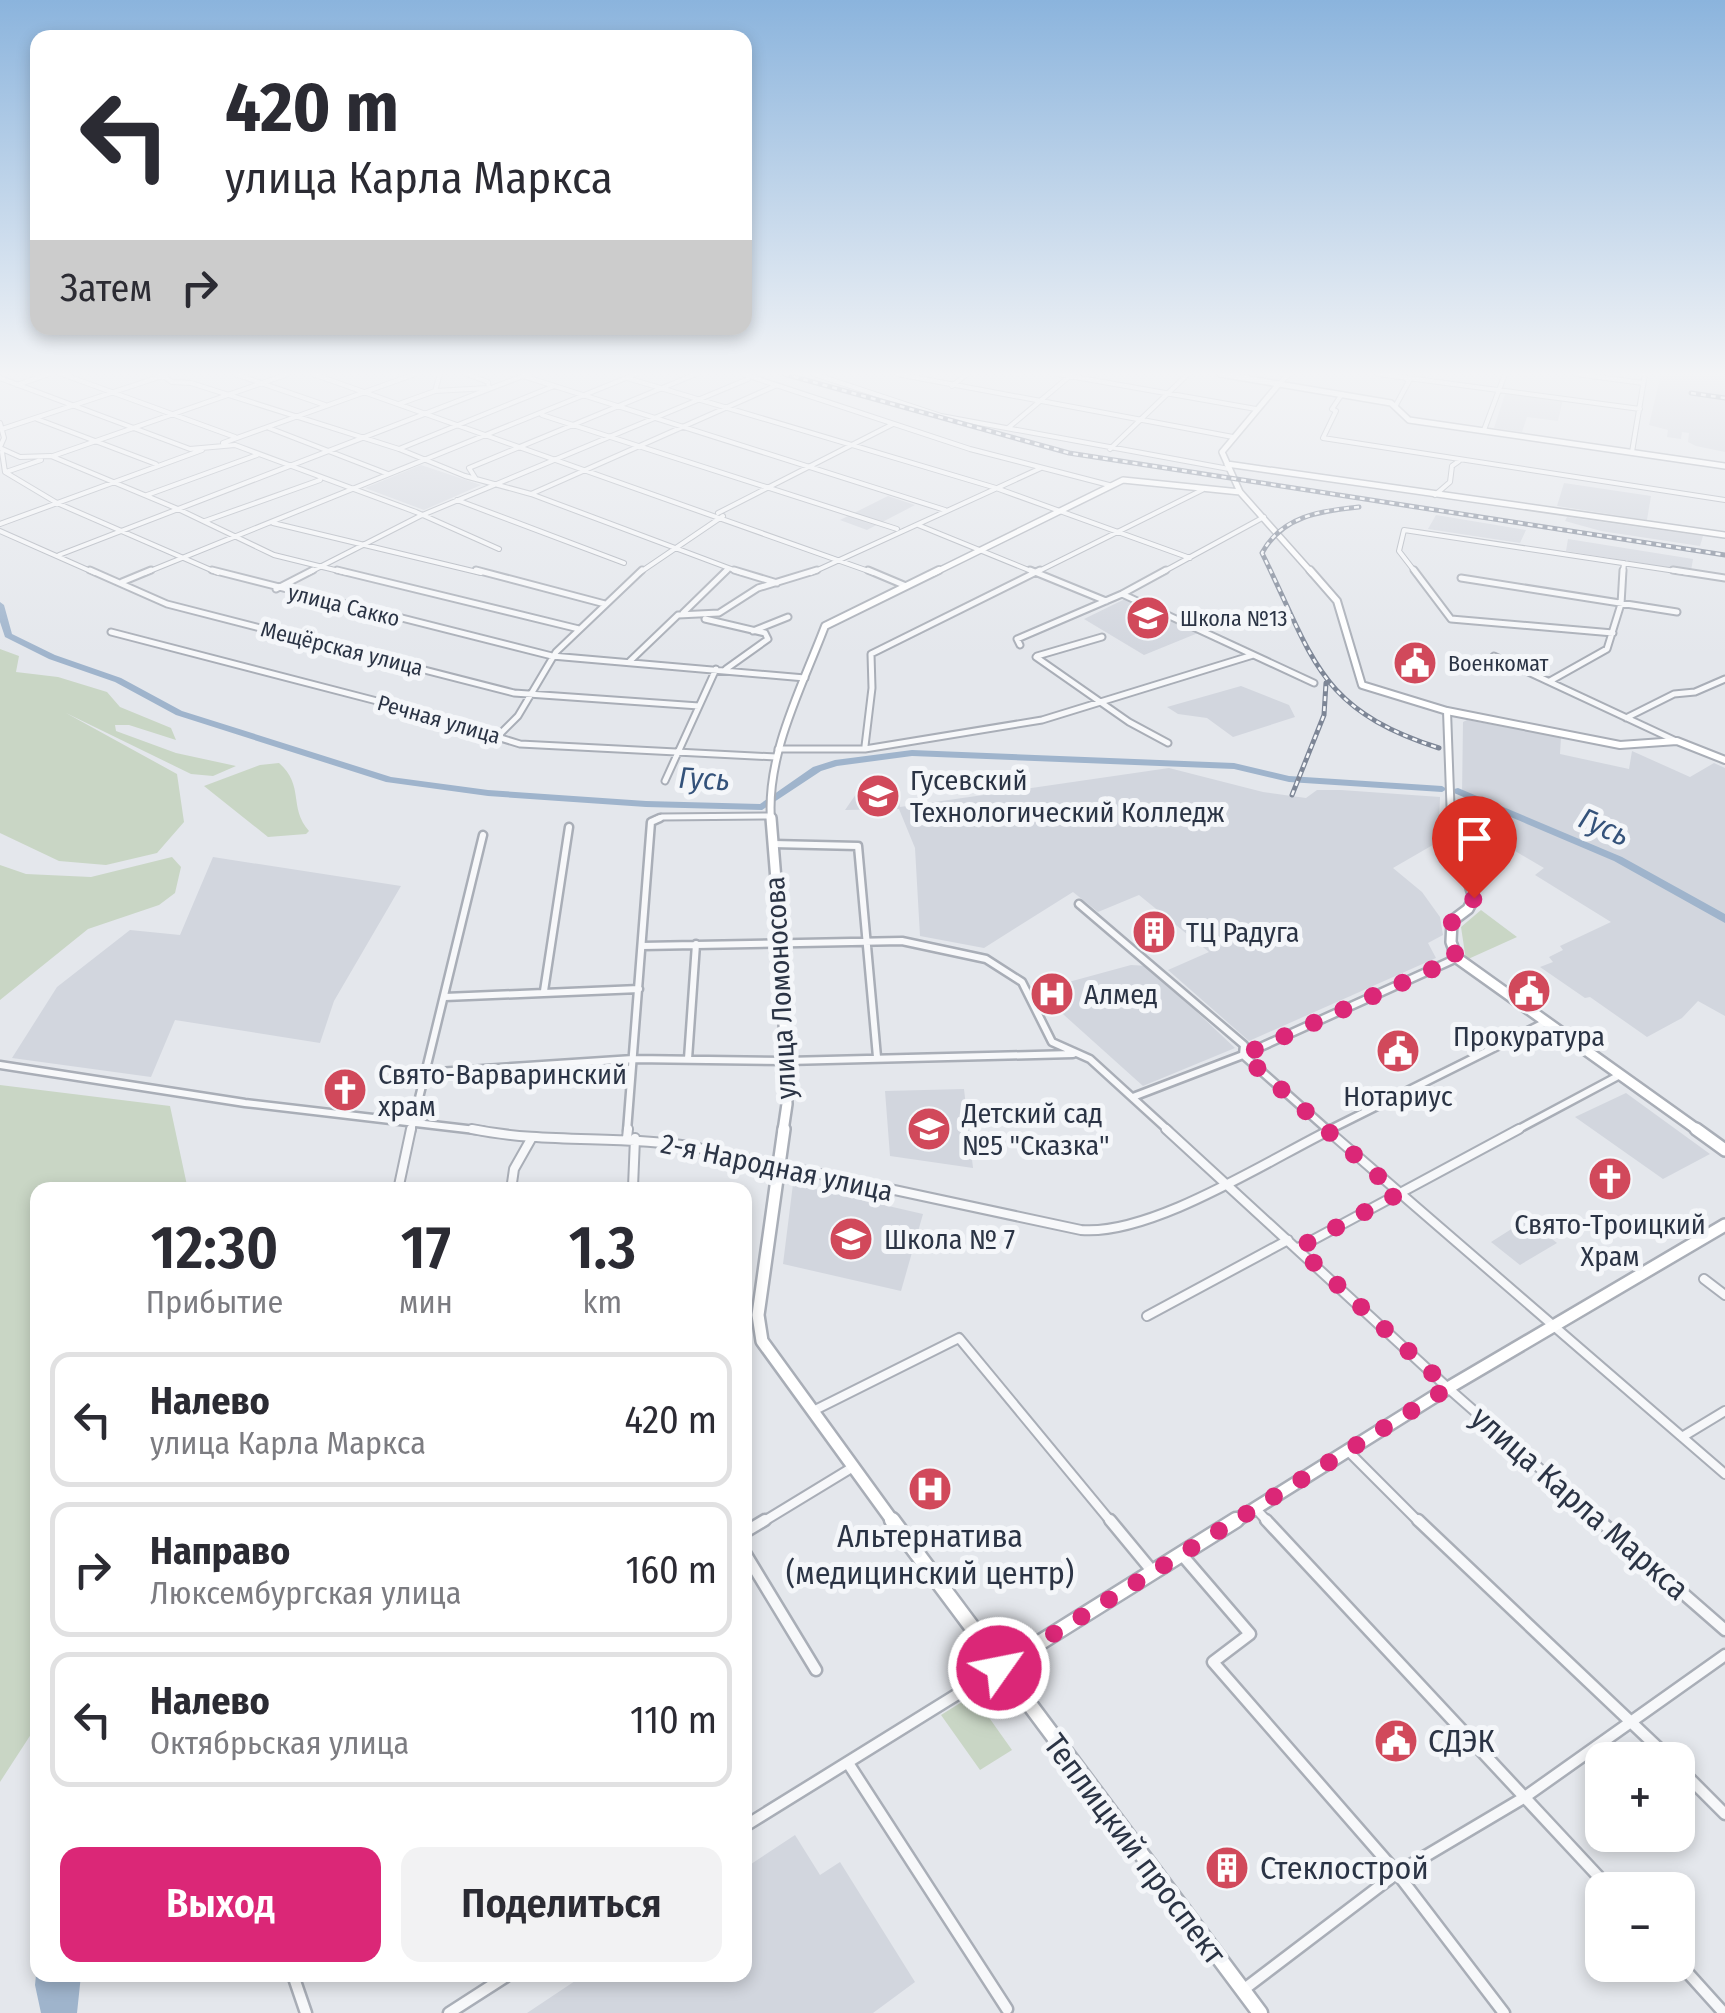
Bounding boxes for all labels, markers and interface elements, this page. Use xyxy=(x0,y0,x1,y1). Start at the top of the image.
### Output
text: 420 m xyxy=(225,66,399,150)
icon: left xyxy=(60,70,190,200)
text: улица Карла Маркса xyxy=(225,151,613,205)
icon: right xyxy=(172,260,227,315)
text: Затем xyxy=(60,265,152,311)
street label: улица Сакко xyxy=(285,579,402,632)
school or university icon: Школа №13 xyxy=(1125,595,1171,641)
place label: Школа №13 xyxy=(1180,605,1288,632)
street label: Мещёрская улица xyxy=(258,615,426,682)
public building icon: Военкомат xyxy=(1392,640,1438,686)
place label: Военкомат xyxy=(1448,650,1549,677)
street label: Речная улица xyxy=(374,689,503,750)
water label: Гусь xyxy=(678,760,730,798)
place label: Гусевский Технологический Колледж xyxy=(910,764,1225,829)
school or university icon: Гусевский Технологический Колледж xyxy=(855,773,901,819)
pin xyxy=(1432,796,1517,899)
water label: Гусь xyxy=(1573,800,1635,854)
icon: arrive xyxy=(1447,811,1502,866)
street label: улица Ломоносова xyxy=(758,876,803,1100)
building icon: ТЦ Радуга xyxy=(1131,909,1177,955)
place label: ТЦ Радуга xyxy=(1186,916,1299,949)
public building icon: Прокуратура xyxy=(1506,968,1552,1014)
hospital icon: Алмед xyxy=(1029,971,1075,1017)
place label: Алмед xyxy=(1084,978,1158,1011)
place label: Прокуратура xyxy=(1453,1020,1605,1053)
public building icon: Нотариус xyxy=(1375,1028,1421,1074)
place label: Свято-Варваринский храм xyxy=(378,1058,627,1123)
church icon: Свято-Варваринский храм xyxy=(322,1067,368,1113)
place label: Нотариус xyxy=(1343,1080,1453,1113)
place label: Детский сад №5 "Сказка" xyxy=(961,1097,1110,1162)
school or university icon: Детский сад №5 "Сказка" xyxy=(906,1106,952,1152)
street label: 2-я Народная улица xyxy=(658,1127,896,1208)
church icon: Свято-Троицкий Храм xyxy=(1587,1156,1633,1202)
place label: Свято-Троицкий Храм xyxy=(1514,1208,1706,1273)
text: 12:30 xyxy=(151,1212,278,1284)
text: 17 xyxy=(401,1212,451,1284)
text: 1.3 xyxy=(569,1212,636,1284)
school or university icon: Школа № 7 xyxy=(828,1216,874,1262)
place label: Школа № 7 xyxy=(884,1223,1015,1256)
text: Прибытие xyxy=(146,1283,283,1321)
text: мин xyxy=(399,1283,453,1321)
text: km xyxy=(583,1283,622,1321)
text: Налево xyxy=(150,1378,270,1424)
icon: left xyxy=(65,1392,120,1447)
text: 420 m xyxy=(624,1397,717,1443)
street label: улица Карла Маркса xyxy=(1463,1398,1697,1608)
text: улица Карла Маркса xyxy=(150,1424,426,1462)
hospital icon: Альтернатива (медицинский центр) xyxy=(907,1466,953,1512)
place label: Альтернатива (медицинский центр) xyxy=(786,1517,1074,1592)
text: Направо xyxy=(150,1528,290,1574)
icon: right xyxy=(65,1542,120,1597)
text: 160 m xyxy=(625,1547,717,1593)
text: Люксембургская улица xyxy=(150,1574,461,1612)
position arrow xyxy=(947,1616,1051,1720)
text: Налево xyxy=(150,1678,270,1724)
icon: left xyxy=(65,1692,120,1747)
text: 110 m xyxy=(630,1697,717,1743)
public building icon: СДЭК xyxy=(1373,1718,1419,1764)
place label: СДЭК xyxy=(1428,1722,1495,1760)
text: Октябрьская улица xyxy=(150,1724,409,1762)
street label: Теплицкий проспект xyxy=(1036,1726,1234,1972)
map controls xyxy=(1585,1742,1695,1982)
button: + xyxy=(1585,1742,1695,1852)
building icon: Стеклострой xyxy=(1204,1845,1250,1891)
button: Выход xyxy=(60,1847,381,1962)
button: Поделиться xyxy=(401,1847,722,1962)
place label: Стеклострой xyxy=(1260,1849,1429,1887)
button: − xyxy=(1585,1872,1695,1982)

